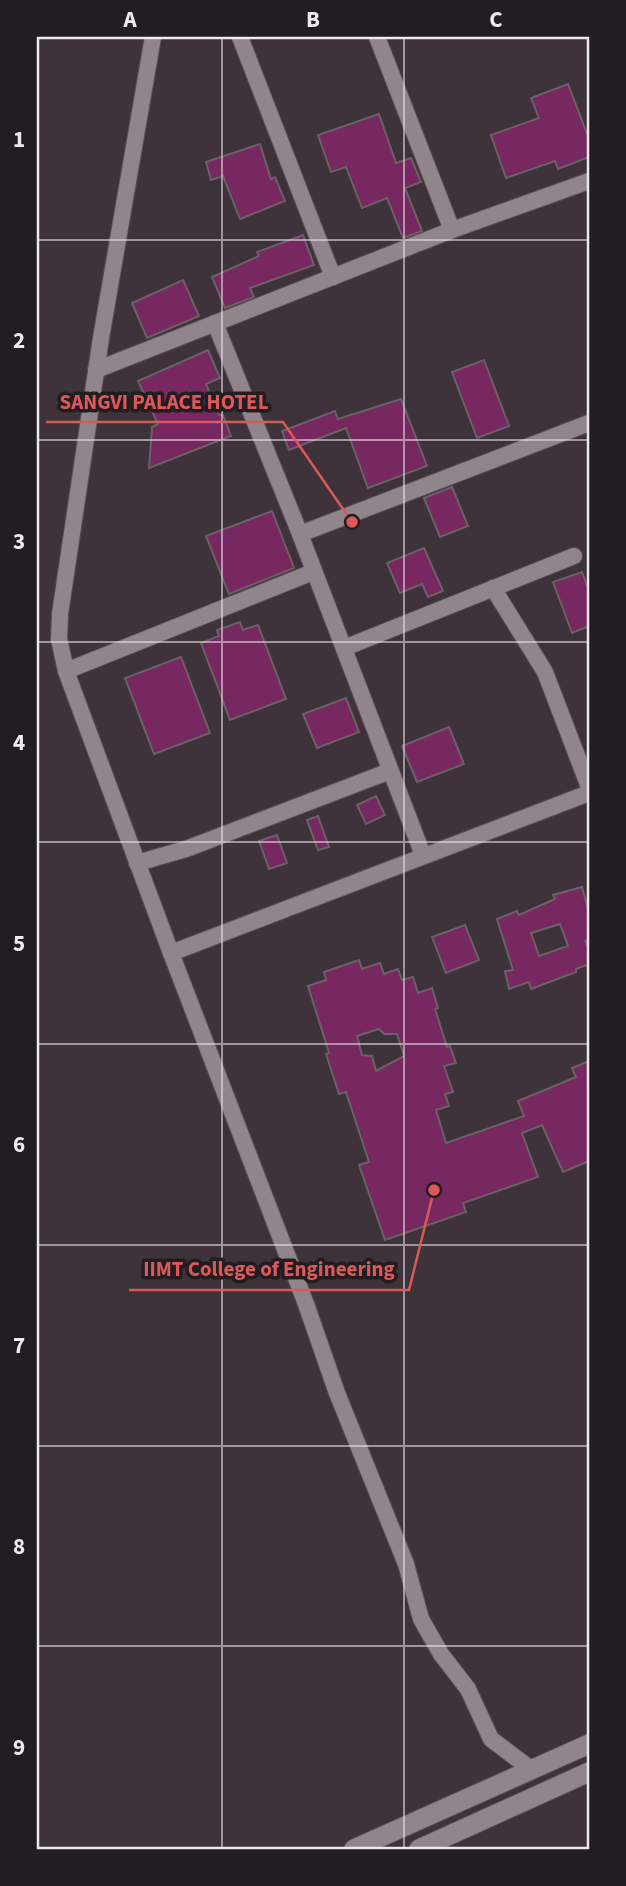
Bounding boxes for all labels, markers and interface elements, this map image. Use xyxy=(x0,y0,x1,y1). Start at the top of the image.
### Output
text: A xyxy=(122,3,137,36)
text: B xyxy=(306,3,320,36)
text: C xyxy=(489,3,503,36)
text: 1 xyxy=(13,123,25,156)
text: 2 xyxy=(13,324,25,357)
callout: SANGVI PALACE HOTEL xyxy=(46,380,283,422)
text: SANGVI PALACE HOTEL xyxy=(59,387,269,417)
text: 3 xyxy=(13,525,25,558)
text: 4 xyxy=(13,726,25,759)
text: 5 xyxy=(13,927,25,960)
text: 6 xyxy=(13,1128,25,1161)
callout: IIMT College of Engineering xyxy=(129,1248,409,1290)
text: IIMT College of Engineering xyxy=(143,1254,395,1284)
text: 7 xyxy=(13,1329,25,1362)
text: 8 xyxy=(13,1530,25,1563)
text: 9 xyxy=(13,1731,25,1764)

